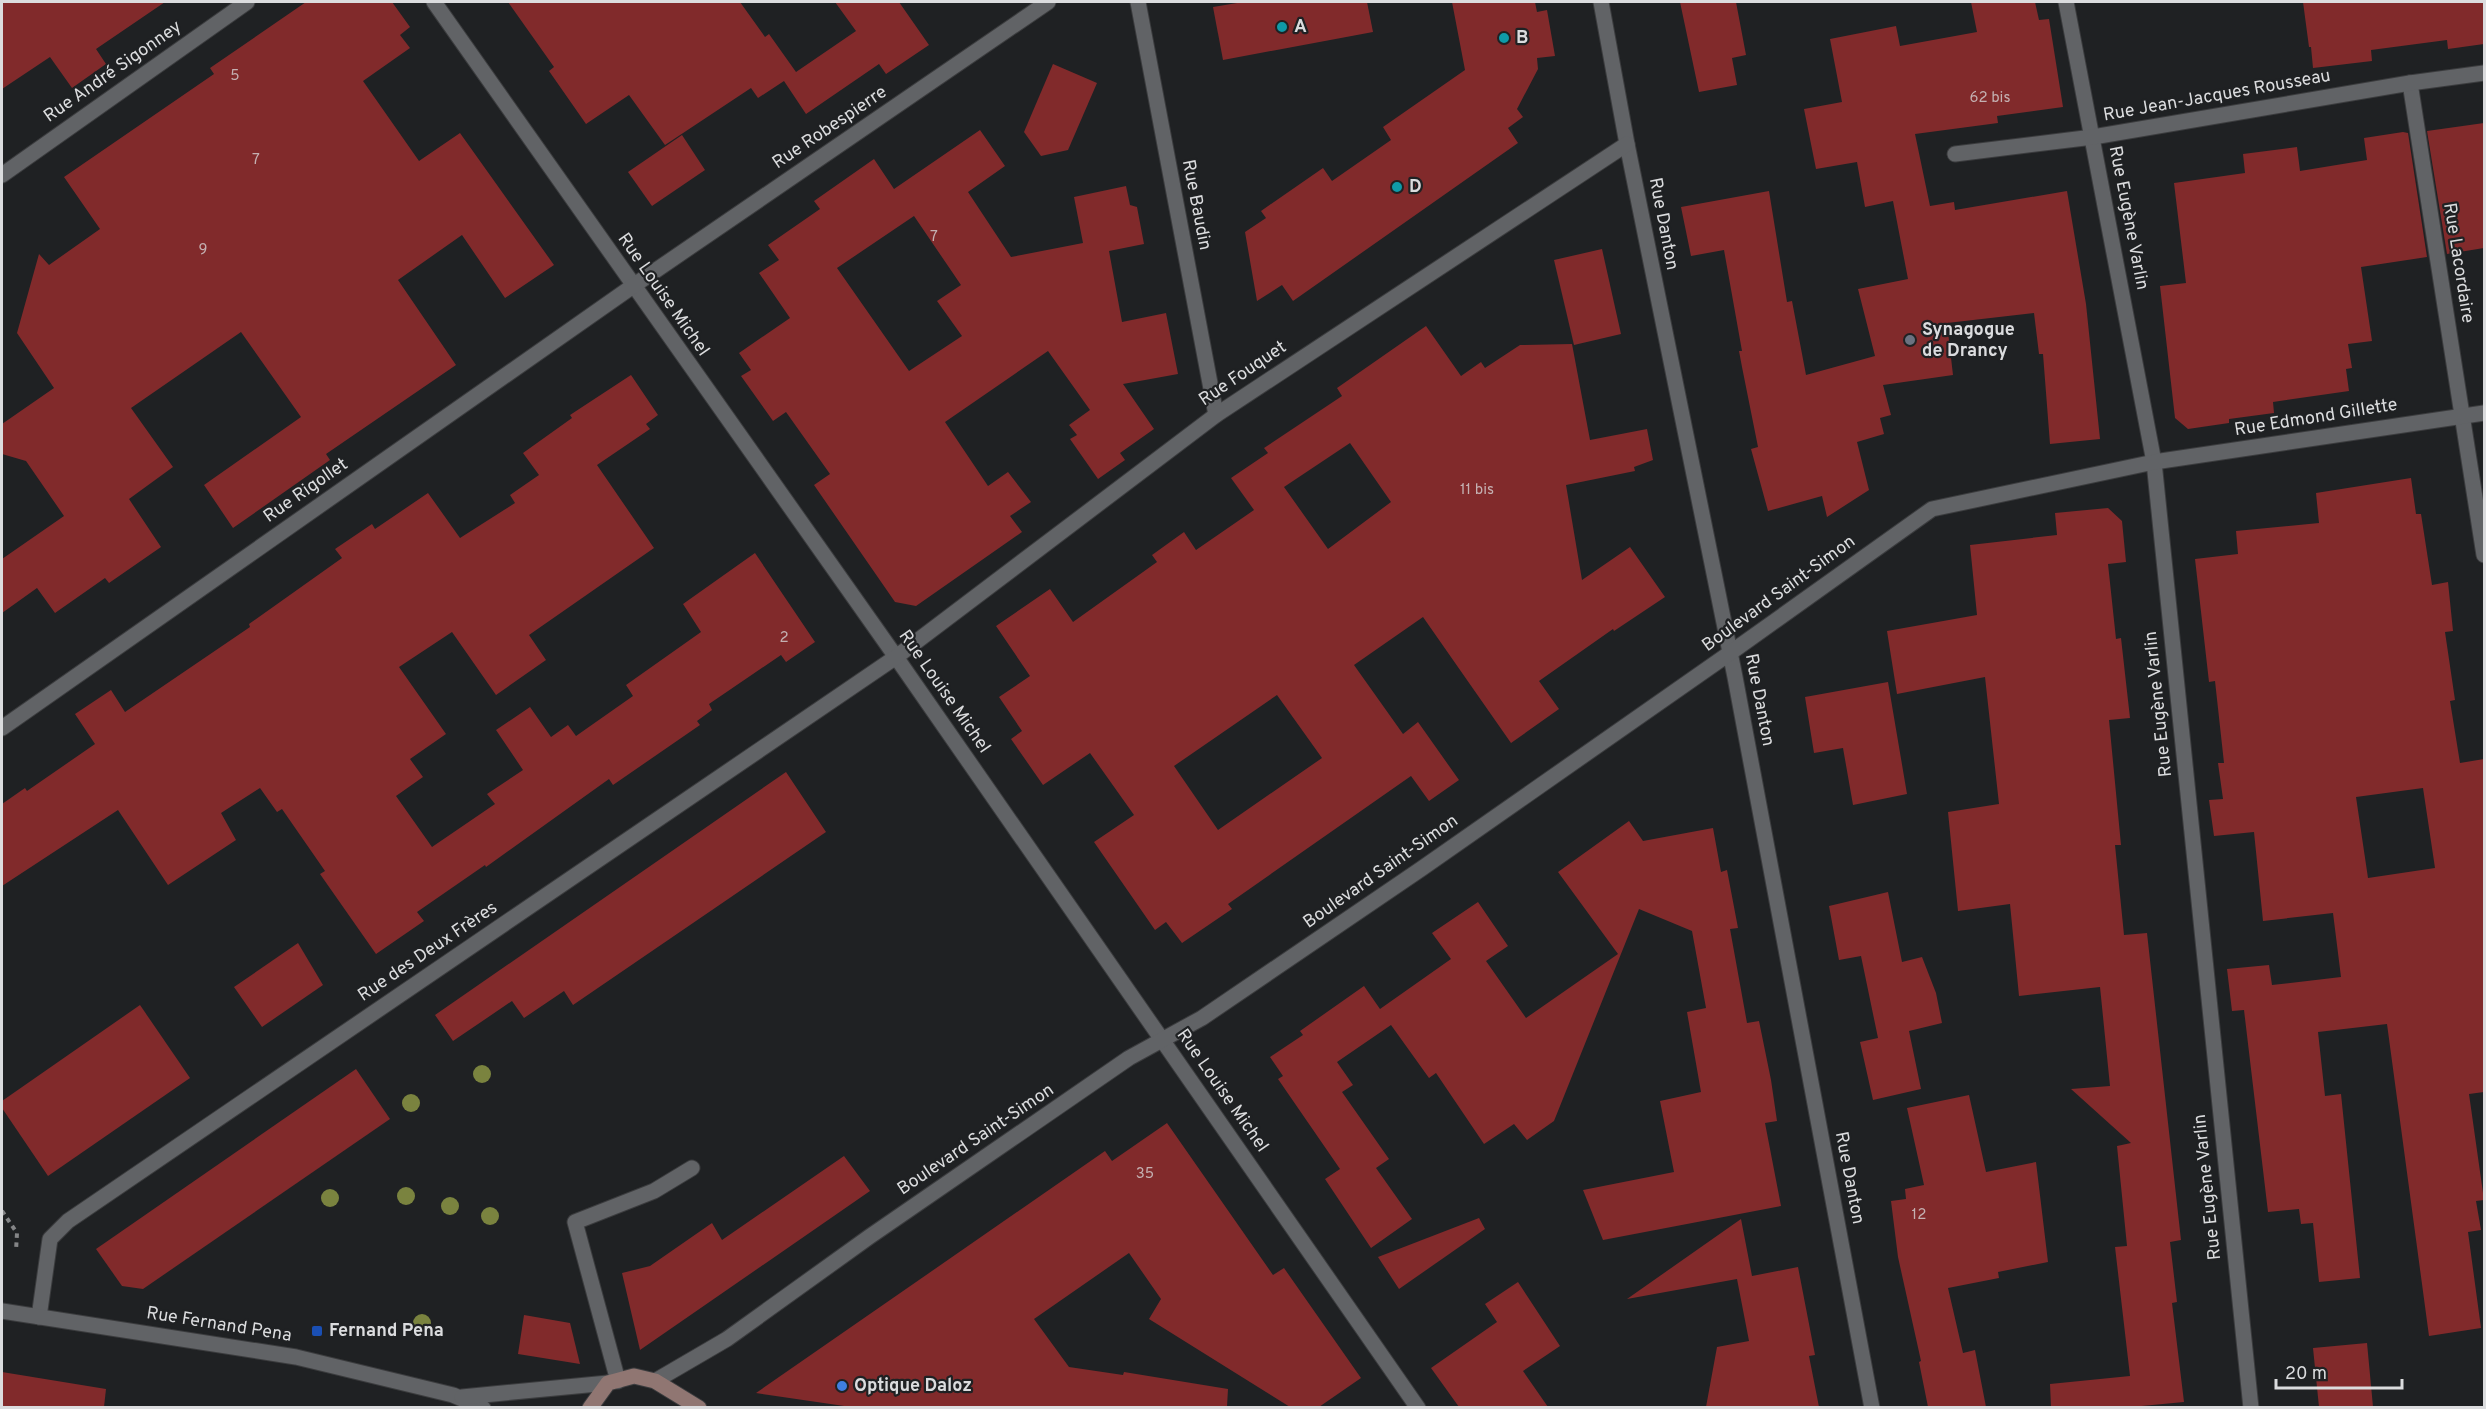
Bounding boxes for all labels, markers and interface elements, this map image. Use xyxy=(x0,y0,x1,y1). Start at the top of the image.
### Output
street label: Rue André Sigonney xyxy=(40,16,186,128)
place label: A xyxy=(1294,16,1307,39)
marker: A xyxy=(1275,20,1289,34)
place label: B xyxy=(1516,27,1528,50)
marker: B xyxy=(1497,31,1511,45)
street label: Rue Jean-Jacques Rousseau xyxy=(2101,65,2333,127)
house number: 5 xyxy=(230,67,240,86)
street label: Rue Robespierre xyxy=(768,81,892,175)
house number: 62 bis xyxy=(1970,89,2010,108)
street label: Rue Eugène Varlin xyxy=(2103,144,2153,292)
house number: 7 xyxy=(252,151,260,170)
street label: Rue Baudin xyxy=(1176,158,1216,252)
place label: D xyxy=(1409,176,1422,199)
street label: Rue Danton xyxy=(1643,176,1683,272)
marker: D xyxy=(1390,180,1404,194)
street label: Rue Lacordaire xyxy=(2437,201,2479,325)
house number: 7 xyxy=(930,228,938,247)
street label: Rue Louise Michel xyxy=(612,229,714,361)
house number: 9 xyxy=(199,241,207,260)
place label: Synagogue de Drancy xyxy=(1922,319,2015,363)
marker: Synagogue de Drancy xyxy=(1903,333,1917,347)
street label: Rue Fouquet xyxy=(1195,336,1291,412)
street label: Rue Edmond Gillette xyxy=(2233,394,2399,442)
street label: Rue Rigollet xyxy=(259,453,353,529)
house number: 11 bis xyxy=(1460,481,1494,500)
street label: Boulevard Saint-Simon xyxy=(1698,531,1860,657)
street label: Rue Louise Michel xyxy=(893,626,995,758)
house number: 2 xyxy=(779,629,789,648)
street label: Rue Eugène Varlin xyxy=(2140,630,2178,778)
street label: Rue Danton xyxy=(1739,652,1779,748)
street label: Boulevard Saint-Simon xyxy=(1299,810,1463,934)
street label: Rue des Deux Frères xyxy=(354,897,502,1007)
street label: Rue Louise Michel xyxy=(1171,1025,1273,1157)
street label: Boulevard Saint-Simon xyxy=(893,1079,1059,1201)
street label: Rue Eugène Varlin xyxy=(2189,1113,2227,1261)
street label: Rue Danton xyxy=(1829,1130,1869,1226)
house number: 35 xyxy=(1136,1165,1154,1184)
house number: 12 xyxy=(1912,1206,1926,1225)
street label: Rue Fernand Pena xyxy=(145,1302,293,1348)
place label: Fernand Pena xyxy=(329,1320,444,1343)
marker: Fernand Pena xyxy=(310,1324,324,1338)
scale bar xyxy=(2276,1352,2402,1390)
text: 20 m xyxy=(2285,1363,2327,1386)
place label: Optique Daloz xyxy=(854,1375,972,1398)
marker: Optique Daloz xyxy=(835,1379,849,1393)

